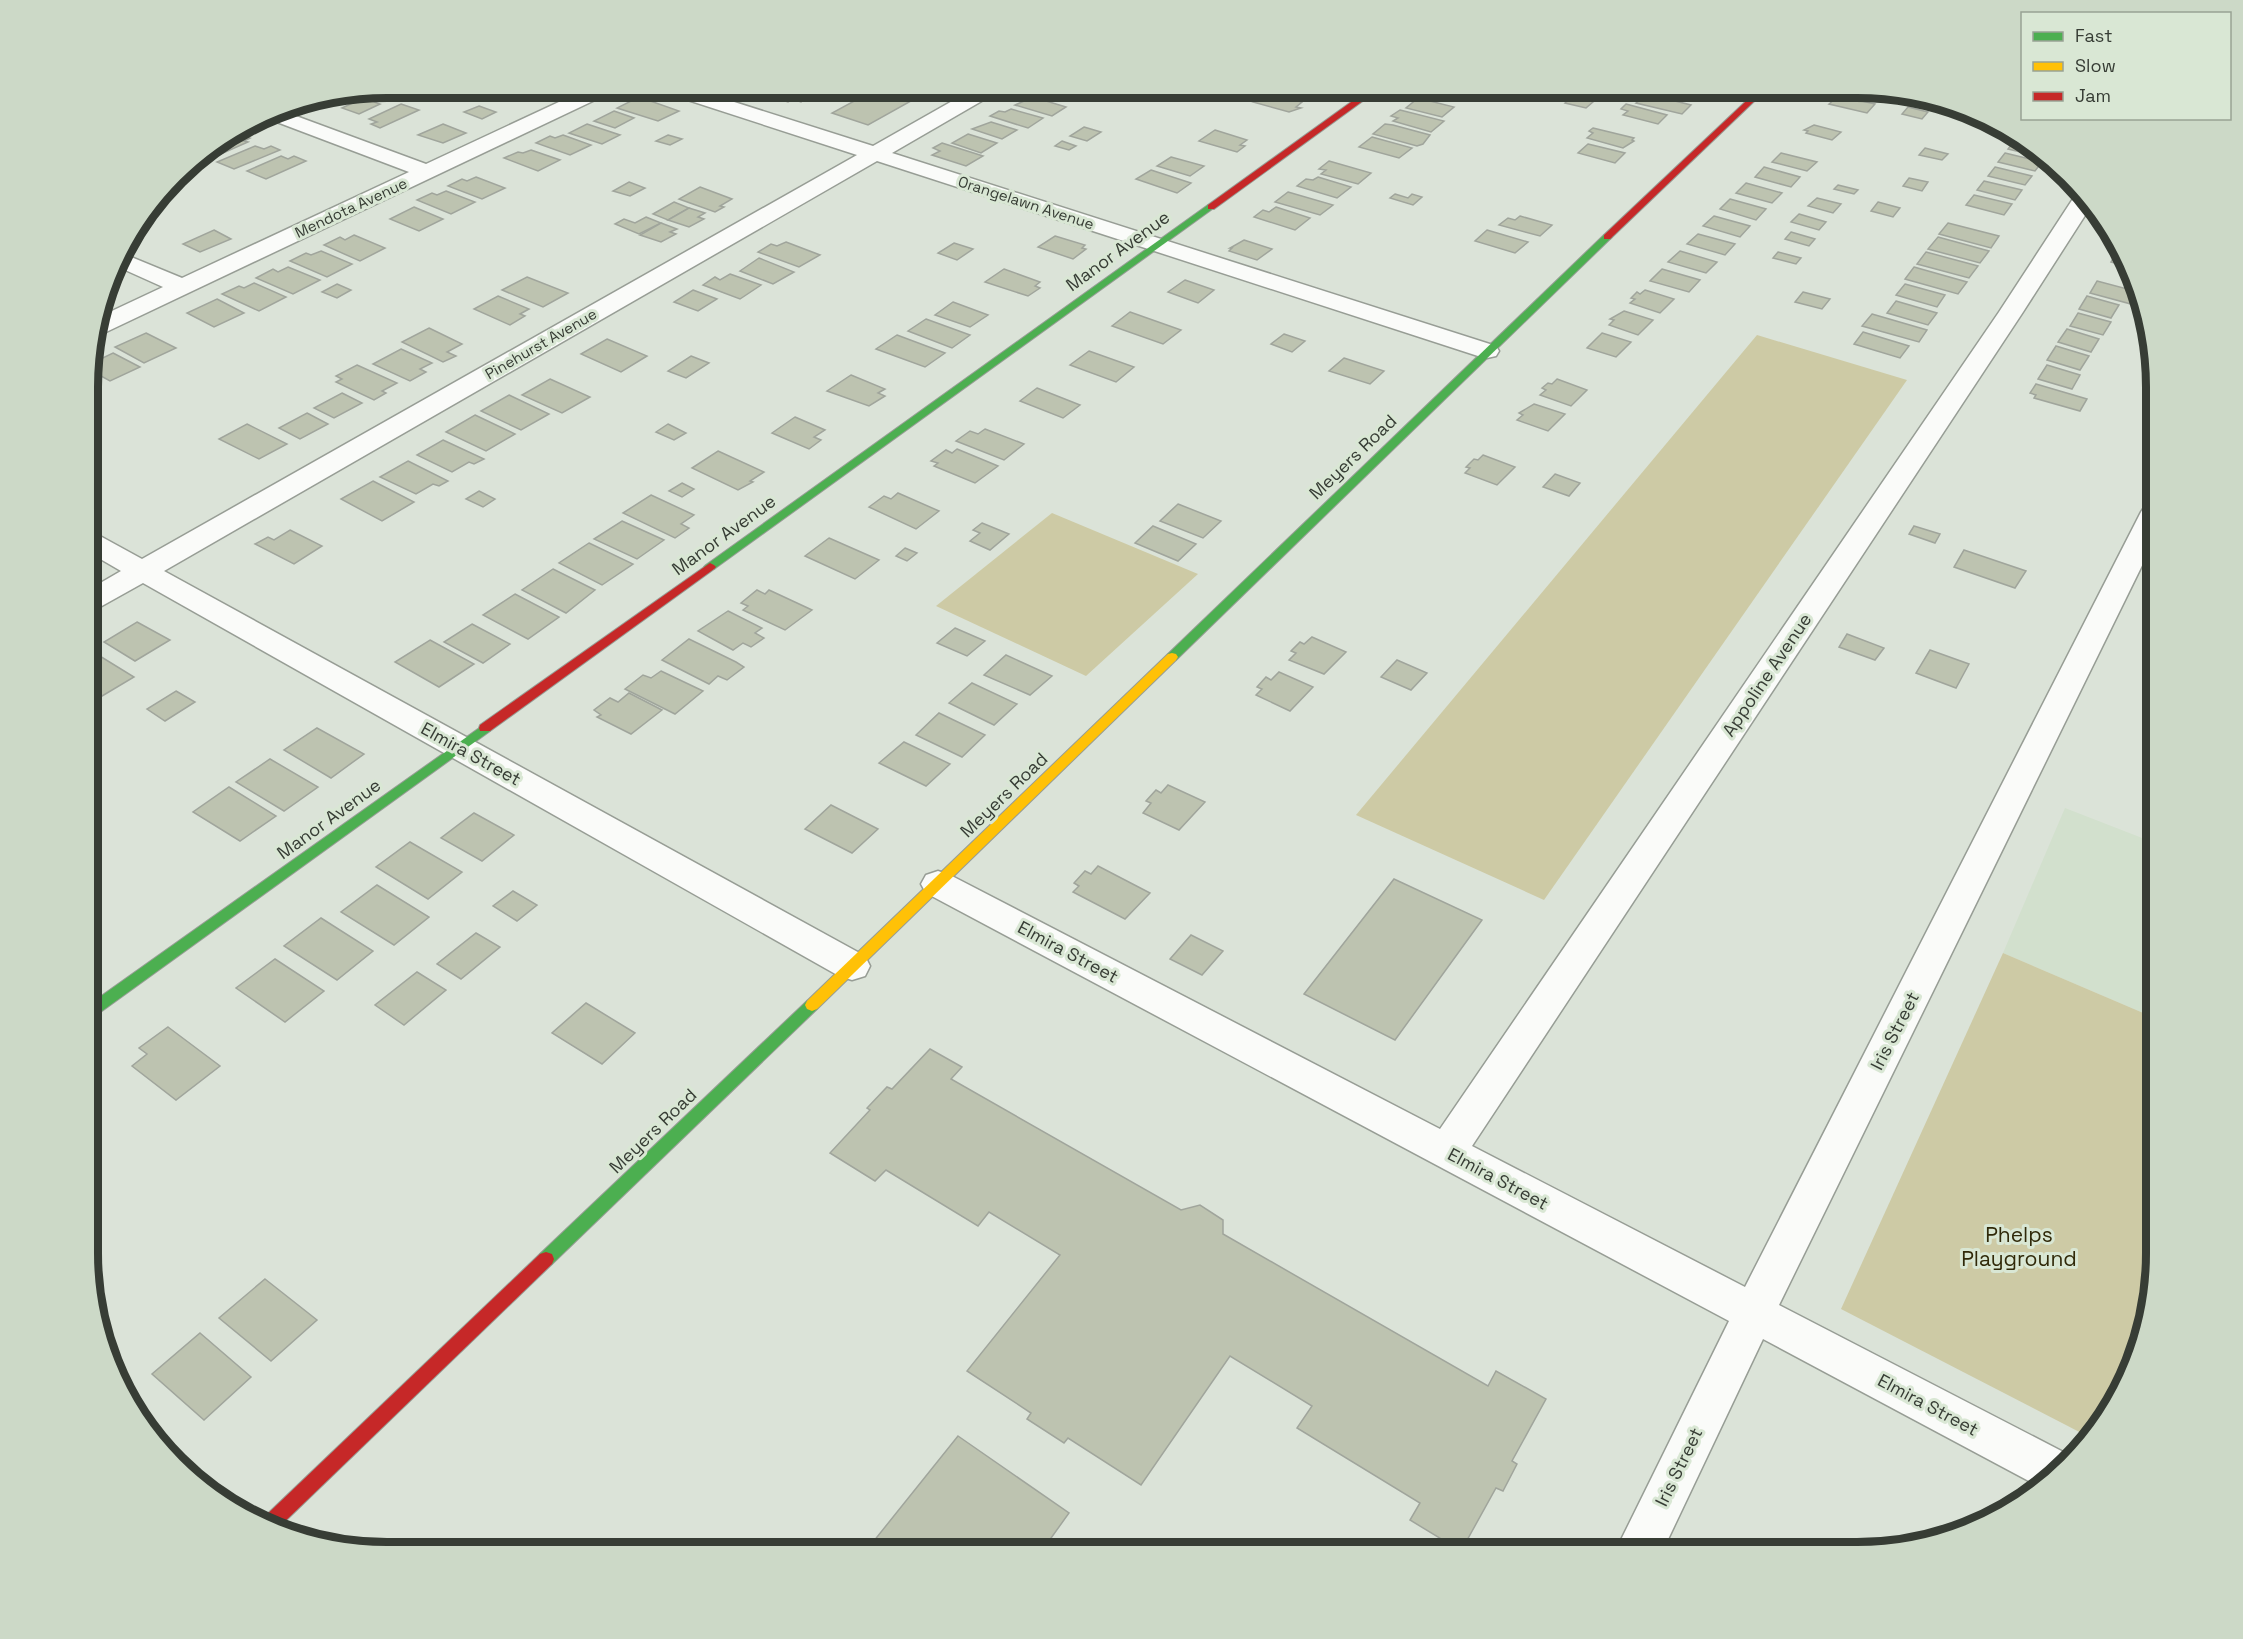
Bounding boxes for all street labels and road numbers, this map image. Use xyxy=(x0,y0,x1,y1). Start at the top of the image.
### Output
street label: Orangelawn Avenue xyxy=(956,172,1097,233)
street label: Mendota Avenue xyxy=(292,173,410,242)
street label: Manor Avenue xyxy=(1061,205,1174,296)
street label: Pinehurst Avenue xyxy=(482,304,600,383)
street label: Meyers Road xyxy=(1304,409,1401,504)
street label: Manor Avenue xyxy=(667,489,780,580)
street label: Appoline Avenue xyxy=(1717,609,1816,741)
street label: Elmira Street xyxy=(417,717,525,791)
street label: Meyers Road xyxy=(955,747,1052,842)
street label: Manor Avenue xyxy=(272,773,385,864)
street label: Elmira Street xyxy=(1014,915,1123,988)
street label: Iris Street xyxy=(1865,988,1924,1074)
street label: Meyers Road xyxy=(604,1083,701,1178)
street label: Elmira Street xyxy=(1444,1142,1553,1215)
street label: Elmira Street xyxy=(1874,1368,1983,1441)
street label: Iris Street xyxy=(1650,1424,1707,1510)

